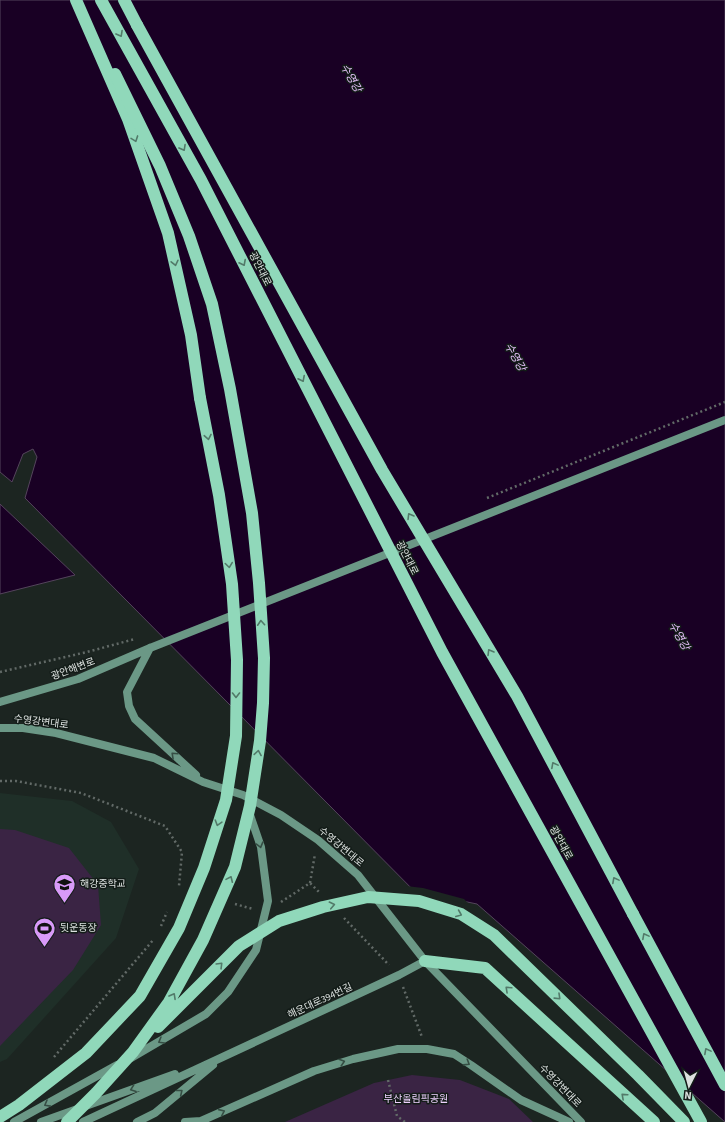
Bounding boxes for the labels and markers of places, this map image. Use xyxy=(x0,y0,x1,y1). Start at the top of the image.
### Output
school or university icon: 해강중학교 xyxy=(51,871,77,904)
place label: 해강중학교 xyxy=(80,877,126,891)
sports icon: 뒷운동장 xyxy=(31,915,57,948)
place label: 뒷운동장 xyxy=(60,921,97,935)

